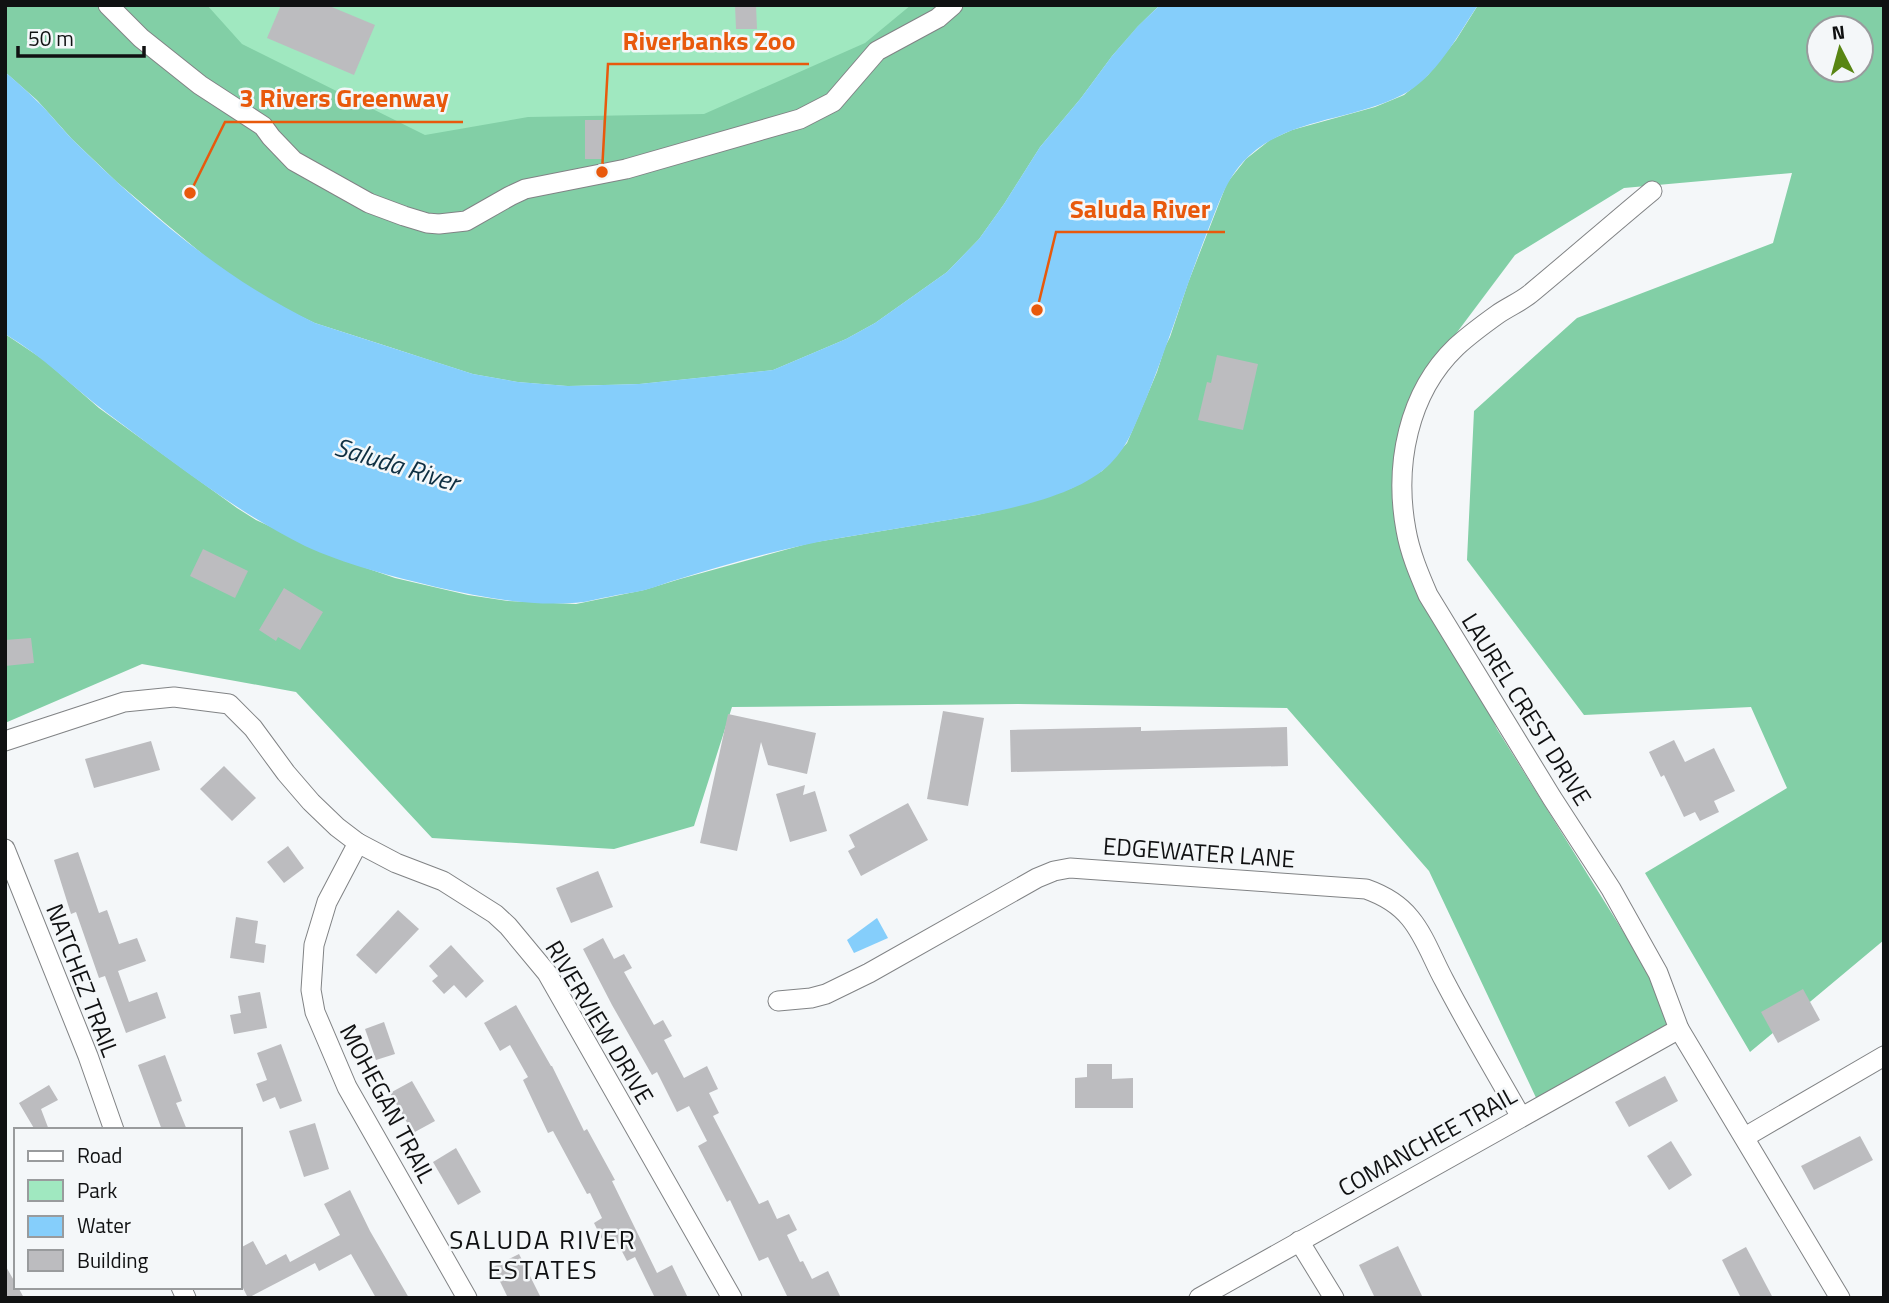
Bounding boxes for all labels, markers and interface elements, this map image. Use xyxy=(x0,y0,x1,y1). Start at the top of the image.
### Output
scale bar xyxy=(18,14,144,58)
north arrow xyxy=(1805,14,1875,84)
text: N xyxy=(1830,16,1846,47)
callout: Riverbanks Zoo xyxy=(608,17,809,64)
text: Riverbanks Zoo xyxy=(622,21,796,60)
text: 50 m xyxy=(28,22,74,54)
callout: 3 Rivers Greenway xyxy=(225,75,463,122)
text: 3 Rivers Greenway xyxy=(239,78,449,117)
callout: Saluda River xyxy=(1056,185,1225,232)
text: Saluda River xyxy=(1070,189,1211,228)
water label: Saluda River xyxy=(330,427,467,502)
street label: LAUREL CREST DRIVE xyxy=(1453,606,1601,812)
street label: EDGEWATER LANE xyxy=(1102,827,1296,877)
street label: NATCHEZ TRAIL xyxy=(37,898,129,1062)
street label: RIVERVIEW DRIVE xyxy=(537,933,663,1111)
street label: MOHEGAN TRAIL xyxy=(331,1017,445,1189)
street label: COMANCHEE TRAIL xyxy=(1331,1077,1523,1205)
legend xyxy=(14,1128,242,1289)
text: Road xyxy=(77,1139,122,1171)
text: Park xyxy=(77,1174,117,1206)
text: Water xyxy=(77,1209,131,1241)
district label: SALUDA RIVER ESTATES xyxy=(449,1220,637,1289)
text: Building xyxy=(77,1244,149,1276)

